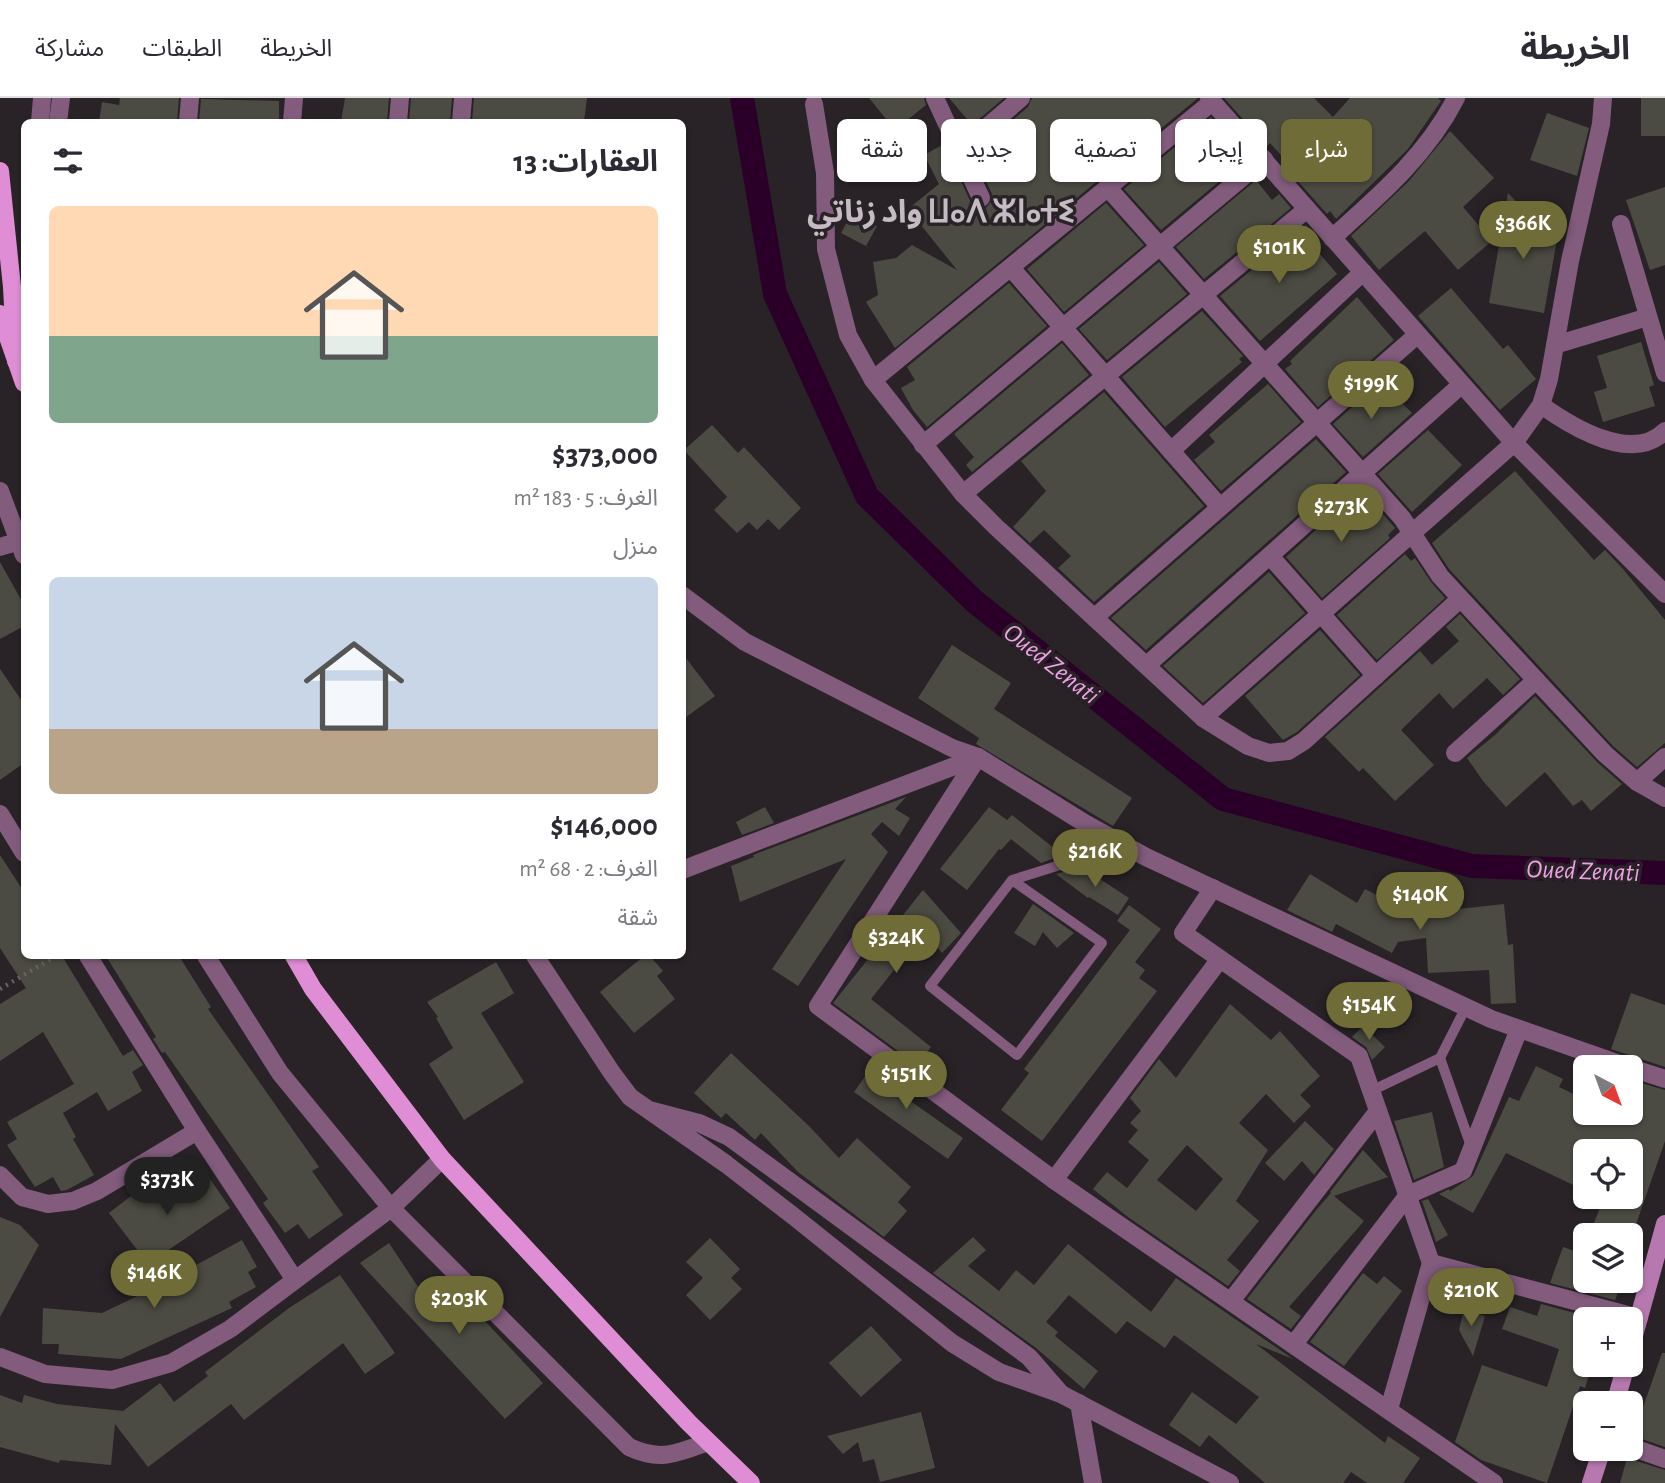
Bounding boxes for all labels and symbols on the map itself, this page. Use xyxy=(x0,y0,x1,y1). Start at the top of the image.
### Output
district label: واد زناتي ⵡⴰⴷ ⵣⵏⴰⵜⵉ xyxy=(807,196,1075,236)
pin: $366K xyxy=(1474,202,1572,261)
pin: $101K xyxy=(1230,226,1328,285)
pin: $199K xyxy=(1322,362,1420,421)
pin: $273K xyxy=(1292,484,1390,544)
water label: Oued Zenati xyxy=(999,619,1104,709)
pin: $216K xyxy=(1046,830,1144,889)
water label: Oued Zenati xyxy=(1526,856,1640,886)
pin: $140K xyxy=(1371,872,1469,932)
pin: $324K xyxy=(847,916,945,975)
pin: $154K xyxy=(1320,982,1418,1042)
pin: $151K xyxy=(857,1052,955,1111)
north arrow xyxy=(1573,1055,1643,1125)
pin: $373K xyxy=(118,1158,216,1217)
pin: $146K xyxy=(105,1250,203,1310)
pin: $210K xyxy=(1422,1268,1520,1328)
pin: $203K xyxy=(410,1276,508,1336)

